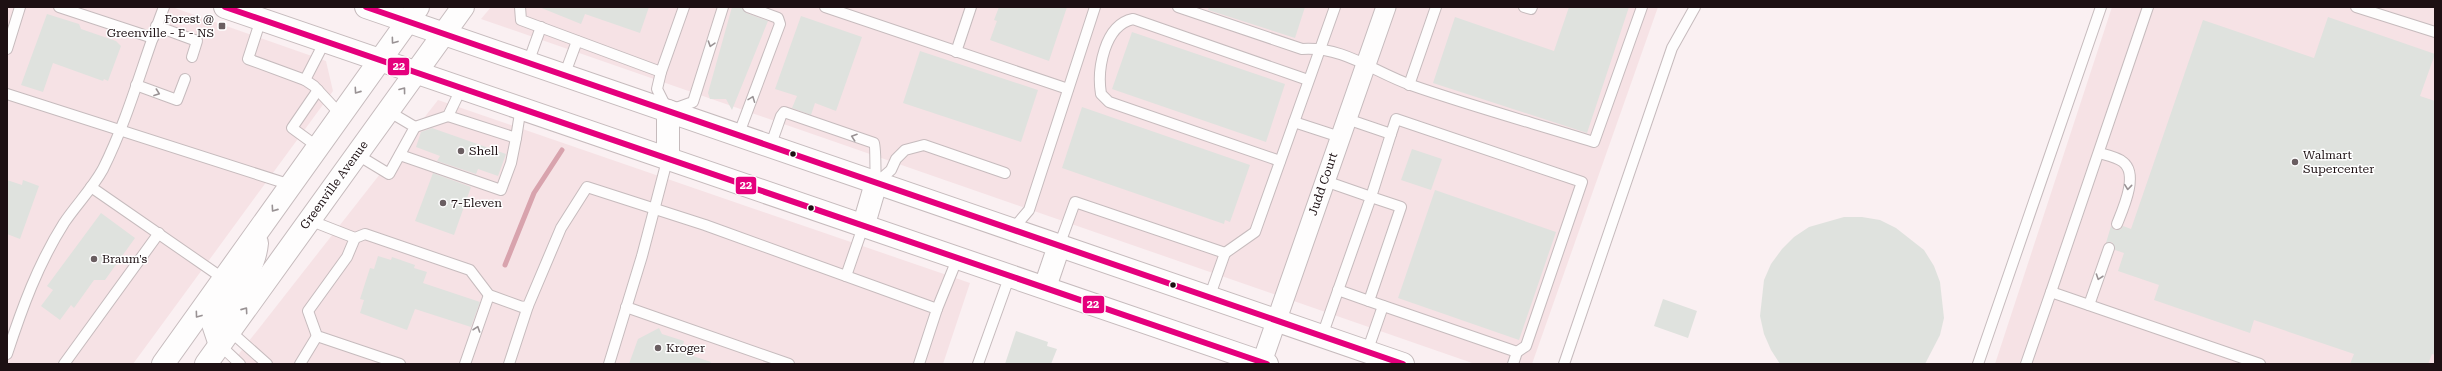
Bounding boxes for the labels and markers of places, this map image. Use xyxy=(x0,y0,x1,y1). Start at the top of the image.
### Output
place label: Forest @ Greenville - E - NS xyxy=(107,12,214,40)
marker: Forest @ Greenville - E - NS xyxy=(217,21,227,31)
place label: Shell xyxy=(469,144,498,158)
marker: Shell xyxy=(456,146,466,156)
place label: Walmart Supercenter xyxy=(2303,148,2374,176)
unlabelled marker xyxy=(788,149,798,159)
marker: Walmart Supercenter xyxy=(2290,157,2300,167)
place label: 7-Eleven xyxy=(451,196,502,210)
marker: 7-Eleven xyxy=(438,198,448,208)
unlabelled marker xyxy=(806,203,816,213)
place label: Braum's xyxy=(102,252,148,266)
marker: Braum's xyxy=(89,254,99,264)
unlabelled marker xyxy=(1168,280,1178,290)
place label: Kroger xyxy=(666,341,705,355)
marker: Kroger xyxy=(653,343,663,353)

